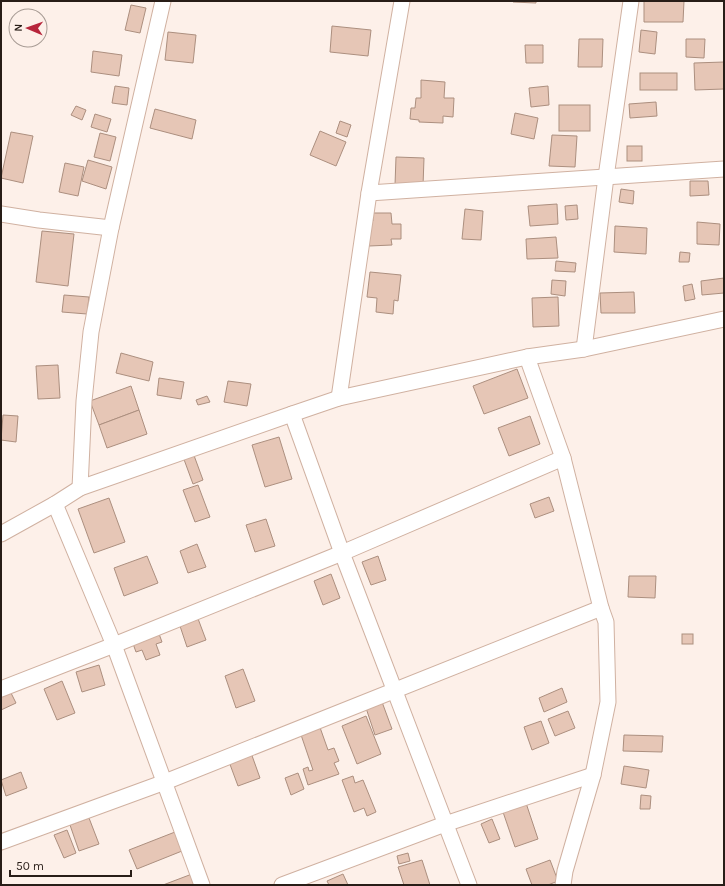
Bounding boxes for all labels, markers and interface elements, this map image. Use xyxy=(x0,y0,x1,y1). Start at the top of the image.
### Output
north arrow xyxy=(8,8,48,48)
text: N xyxy=(12,23,25,32)
scale bar xyxy=(10,852,131,878)
text: 50 m xyxy=(16,859,44,873)

